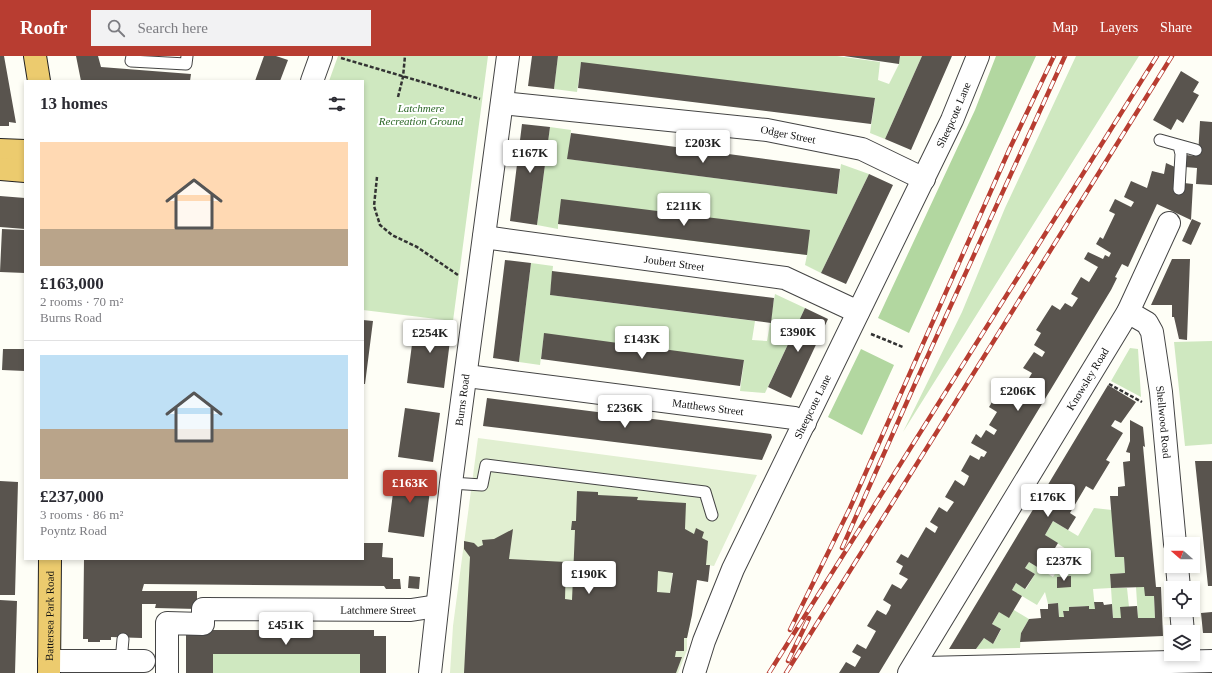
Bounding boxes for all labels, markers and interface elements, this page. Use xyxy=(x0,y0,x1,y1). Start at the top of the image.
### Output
search box xyxy=(91,10,371,46)
text: Roofr xyxy=(20,17,67,38)
icon: search xyxy=(105,17,127,39)
text: Search here xyxy=(137,20,208,36)
text: Map xyxy=(1052,20,1078,35)
text: Layers xyxy=(1100,20,1138,35)
text: Share xyxy=(1160,20,1192,35)
street label: Sheepcote Lane xyxy=(934,80,973,149)
icon: filters xyxy=(326,93,348,115)
text: 13 homes xyxy=(40,94,108,113)
park label: Latchmere Recreation Ground xyxy=(378,102,464,127)
street label: Odger Street xyxy=(760,123,817,146)
pin: £203K xyxy=(675,130,731,164)
text: £203K xyxy=(685,135,721,150)
pin: £167K xyxy=(502,140,558,174)
text: £167K xyxy=(512,145,548,160)
icon: home xyxy=(158,168,230,240)
pin: £211K xyxy=(656,193,712,227)
text: £211K xyxy=(666,198,702,213)
street label: Joubert Street xyxy=(643,253,705,273)
text: £163,000 xyxy=(40,274,104,293)
text: 2 rooms · 70 m² xyxy=(40,294,123,309)
text: Burns Road xyxy=(40,310,102,325)
pin: £390K xyxy=(770,319,826,353)
pin: £254K xyxy=(402,320,458,354)
text: £390K xyxy=(780,324,816,339)
text: £254K xyxy=(412,325,448,340)
pin: £143K xyxy=(614,326,670,360)
text: £143K xyxy=(624,331,660,346)
street label: Knowsley Road xyxy=(1064,345,1111,412)
street label: Sheepcote Lane xyxy=(792,372,833,441)
street label: Burns Road xyxy=(453,373,472,427)
pin: £206K xyxy=(990,378,1046,412)
icon: home xyxy=(158,381,230,453)
text: £206K xyxy=(1000,383,1036,398)
street label: Shellwood Road xyxy=(1154,385,1173,459)
pin: £236K xyxy=(597,395,653,429)
street label: Matthews Street xyxy=(672,396,744,417)
text: £236K xyxy=(607,400,643,415)
pin: £163K xyxy=(382,470,438,504)
text: £163K xyxy=(392,475,428,490)
pin: £176K xyxy=(1020,484,1076,518)
text: £237,000 xyxy=(40,487,104,506)
text: £176K xyxy=(1030,489,1066,504)
text: 3 rooms · 86 m² xyxy=(40,507,123,522)
text: Poyntz Road xyxy=(40,523,107,538)
north arrow xyxy=(1164,537,1200,573)
map controls xyxy=(1164,537,1200,661)
pin: £237K xyxy=(1036,548,1092,582)
text: £237K xyxy=(1046,553,1082,568)
pin: £190K xyxy=(561,561,617,595)
text: £190K xyxy=(571,566,607,581)
street label: Battersea Park Road xyxy=(43,570,56,661)
button: locate xyxy=(1164,581,1200,617)
street label: Latchmere Street xyxy=(340,603,417,616)
pin: £451K xyxy=(258,612,314,646)
text: £451K xyxy=(268,617,304,632)
button: layers xyxy=(1164,625,1200,661)

